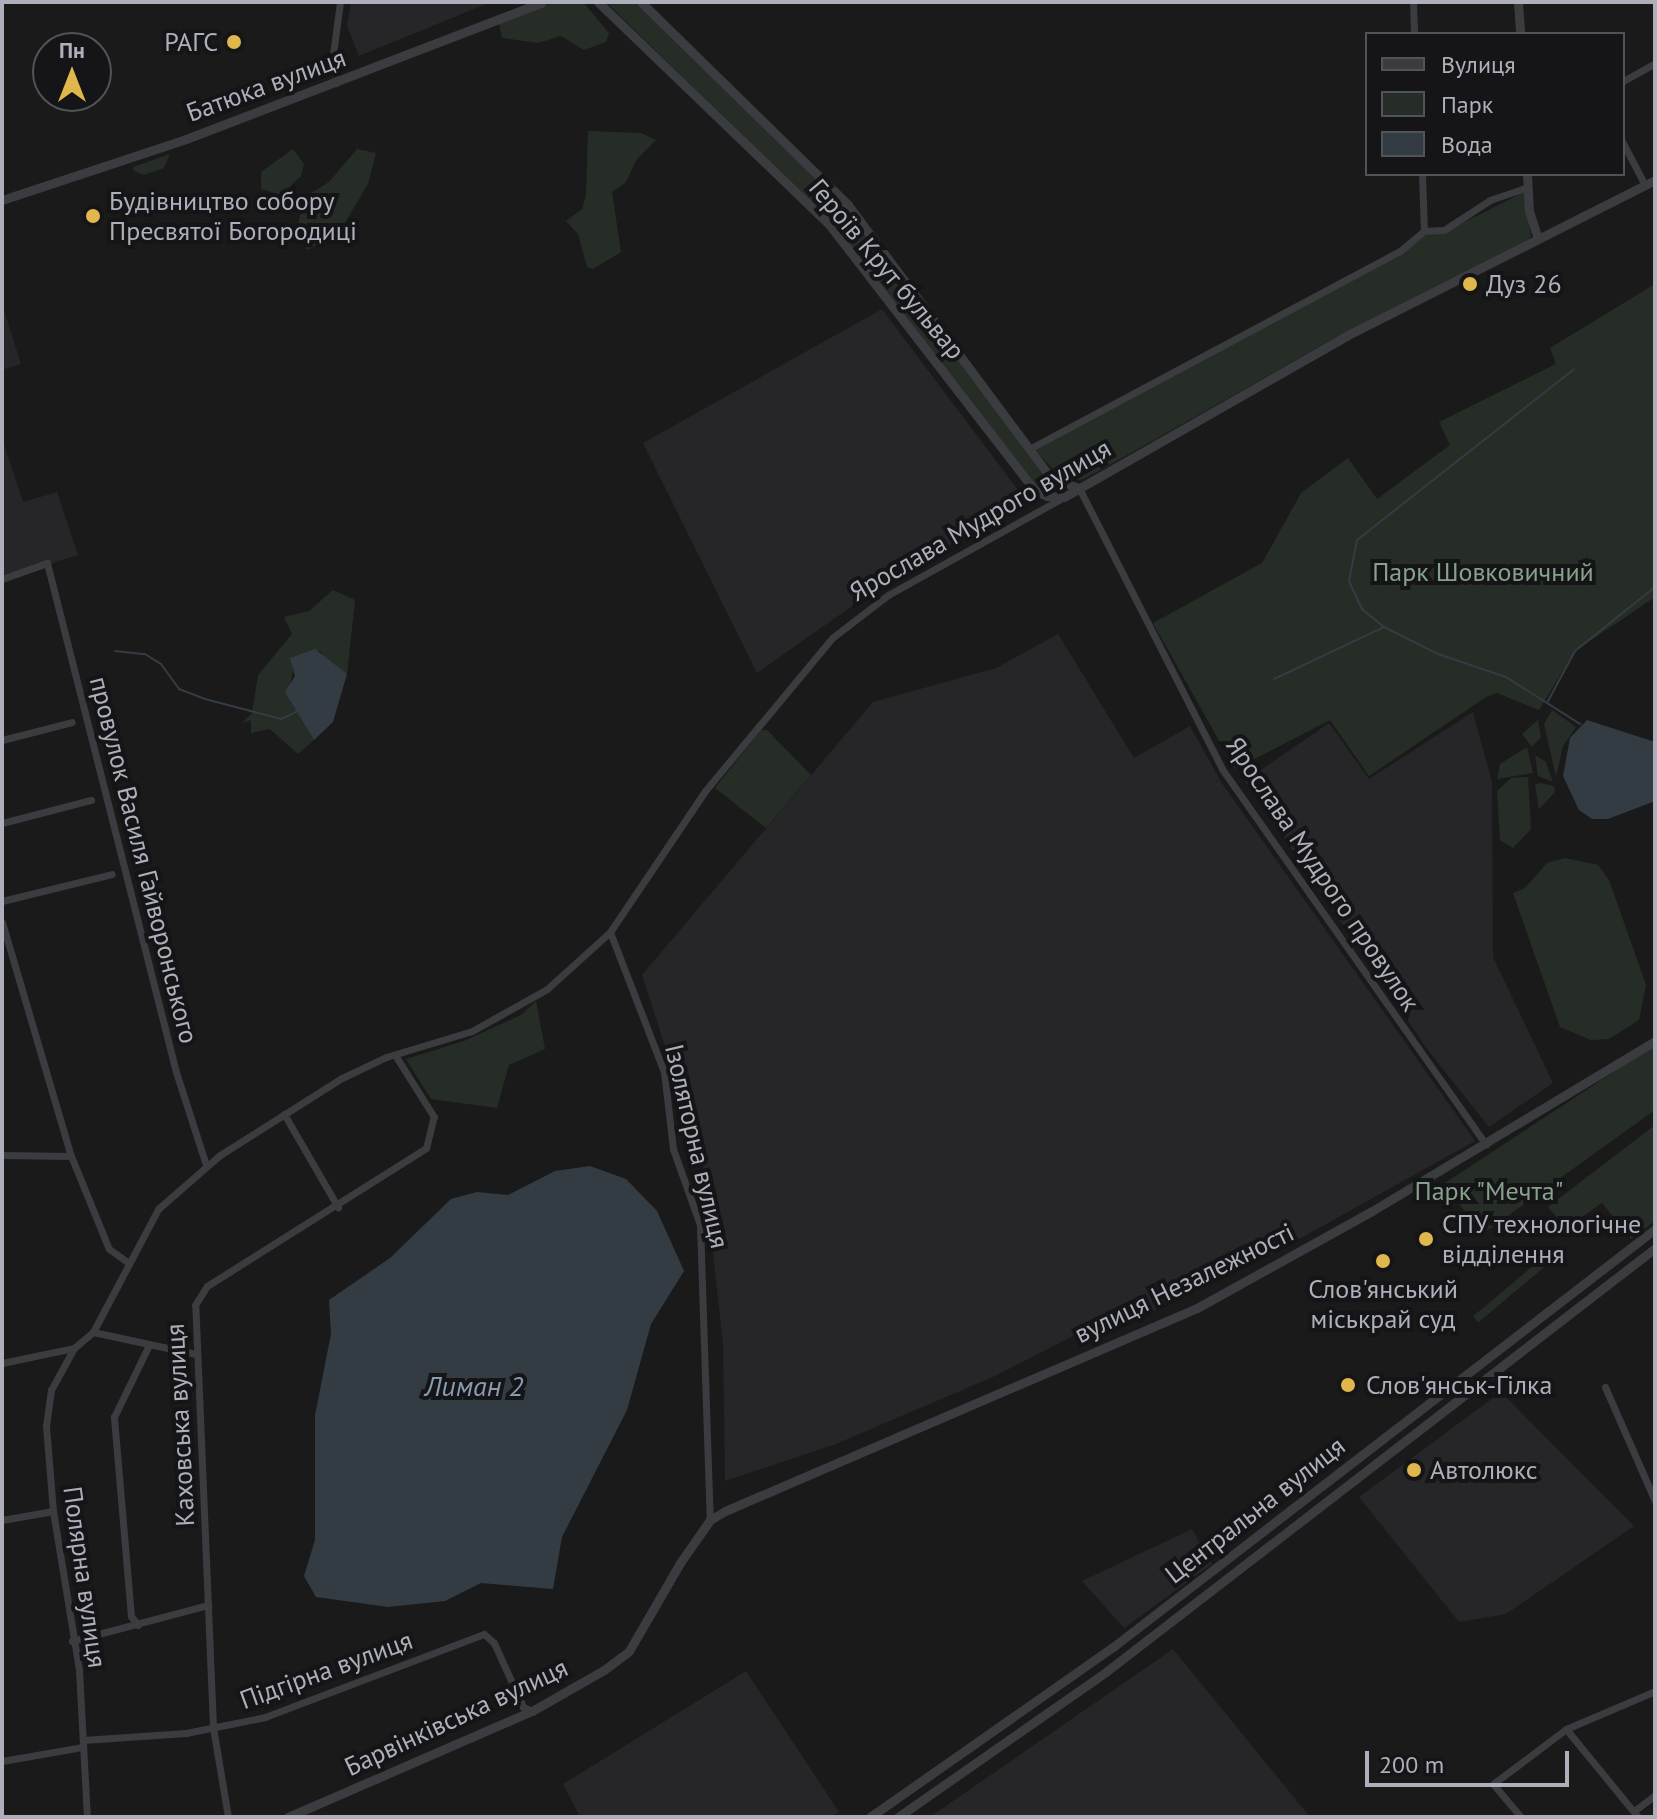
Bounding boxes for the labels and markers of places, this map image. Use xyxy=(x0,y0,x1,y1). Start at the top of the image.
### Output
place label: РАГС xyxy=(164,26,218,58)
marker: РАГС xyxy=(225,33,243,51)
place label: Будівництво собору Пресвятої Богородиці xyxy=(109,185,357,246)
marker: Будівництво собору Пресвятої Богородиці xyxy=(84,207,102,225)
place label: Дуз 26 xyxy=(1486,268,1562,300)
marker: Дуз 26 xyxy=(1461,275,1479,293)
place label: СПУ технологічне відділення xyxy=(1442,1208,1643,1270)
marker: СПУ технологічне відділення xyxy=(1417,1230,1435,1248)
marker: Слов'янський міськрай суд xyxy=(1374,1252,1392,1270)
place label: Слов'янський міськрай суд xyxy=(1308,1273,1458,1334)
place label: Слов'янськ-Гілка xyxy=(1366,1369,1552,1401)
marker: Слов'янськ-Гілка xyxy=(1337,1374,1359,1396)
place label: Автолюкс xyxy=(1430,1454,1538,1486)
marker: Автолюкс xyxy=(1405,1461,1423,1479)

